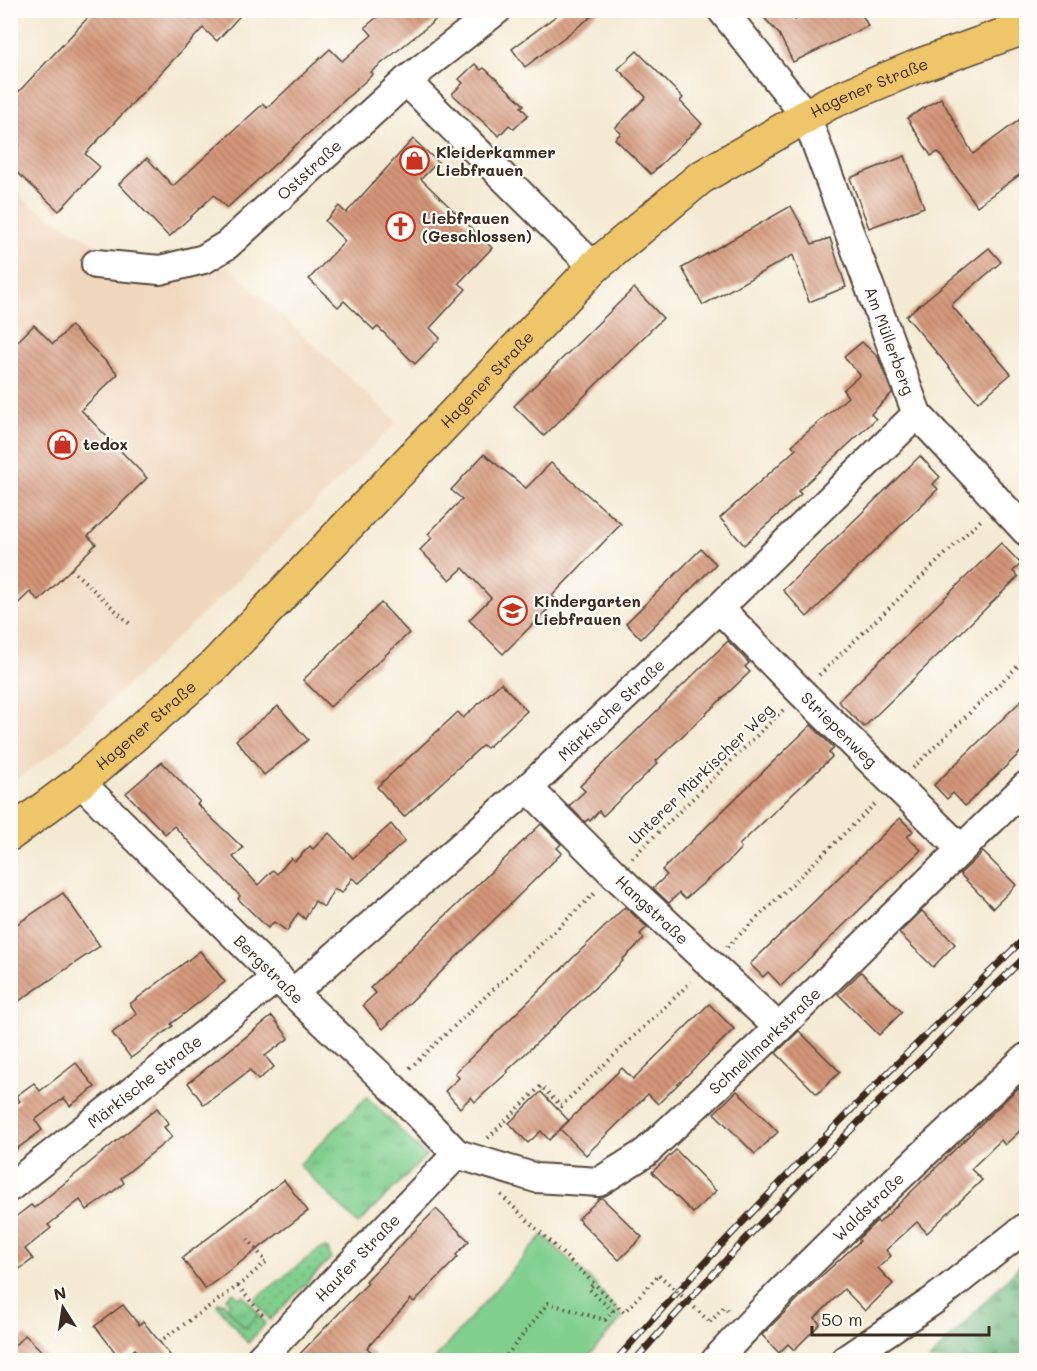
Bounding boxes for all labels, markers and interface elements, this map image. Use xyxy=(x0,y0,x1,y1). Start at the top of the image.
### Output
street label: Hagener Straße xyxy=(806,52,931,122)
street label: Oststraße xyxy=(272,134,346,204)
place label: Kleiderkammer Liebfrauen xyxy=(436,141,556,180)
shop icon: Kleiderkammer Liebfrauen xyxy=(399,145,431,177)
place label: Liebfrauen (Geschlossen) xyxy=(422,207,532,246)
church icon: Liebfrauen (Geschlossen) xyxy=(385,211,417,243)
street label: Am Müllerberg xyxy=(860,283,920,398)
street label: Hagener Straße xyxy=(435,326,538,432)
shop icon: tedox xyxy=(46,428,78,460)
place label: tedox xyxy=(83,433,128,454)
place label: Kindergarten Liebfrauen xyxy=(534,590,641,629)
school or university icon: Kindergarten Liebfrauen xyxy=(497,594,529,626)
street label: Märkische Straße xyxy=(553,654,669,765)
street label: Hagener Straße xyxy=(91,675,200,774)
street label: Striepenweg xyxy=(797,687,882,771)
street label: Unterer Märkischer Weg xyxy=(624,699,778,849)
street label: Hangstraße xyxy=(612,870,694,949)
street label: Bergstraße xyxy=(230,930,309,1008)
street label: Schnellmarkstraße xyxy=(704,982,825,1098)
street label: Märkische Straße xyxy=(83,1030,206,1132)
street label: Waldstraße xyxy=(828,1167,908,1245)
street label: Haufer Straße xyxy=(310,1209,404,1306)
north arrow xyxy=(33,1278,93,1338)
text: N xyxy=(52,1281,68,1304)
scale bar xyxy=(812,1299,989,1337)
text: 50 m xyxy=(821,1307,863,1331)

